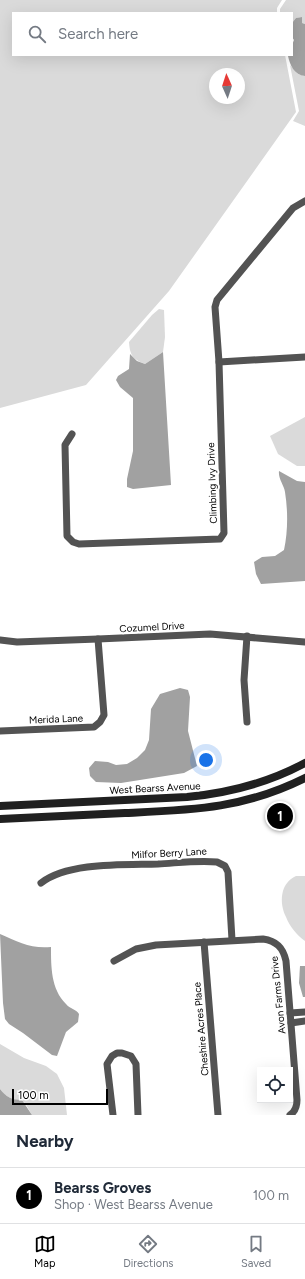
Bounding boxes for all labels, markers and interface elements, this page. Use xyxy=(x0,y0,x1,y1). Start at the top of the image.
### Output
search box xyxy=(12,12,293,56)
icon: search xyxy=(26,23,48,45)
text: Search here xyxy=(58,25,138,43)
north arrow xyxy=(209,68,245,104)
street label: Climbing Ivy Drive xyxy=(204,442,220,524)
street label: Cozumel Drive xyxy=(119,619,185,635)
street label: Merida Lane xyxy=(29,712,84,726)
your location xyxy=(196,750,216,770)
street label: West Bearss Avenue xyxy=(109,779,201,797)
pin: 1 xyxy=(267,801,293,831)
street label: Milfor Berry Lane xyxy=(131,845,208,861)
street label: Avon Farms Drive xyxy=(267,955,289,1035)
street label: Cheshire Acres Place xyxy=(190,981,212,1076)
map controls xyxy=(257,1067,293,1103)
button: locate xyxy=(257,1067,293,1103)
scale bar xyxy=(12,1087,108,1106)
text: 100 m xyxy=(18,1089,49,1102)
text: Nearby xyxy=(16,1131,74,1151)
text: Bearss Groves xyxy=(54,1179,151,1197)
text: 1 xyxy=(26,1188,32,1203)
text: 100 m xyxy=(253,1188,289,1203)
text: Shop · West Bearss Avenue xyxy=(54,1197,213,1212)
tab: Map xyxy=(34,1233,56,1270)
tab: Directions xyxy=(123,1233,173,1270)
tab: Saved xyxy=(241,1233,271,1270)

